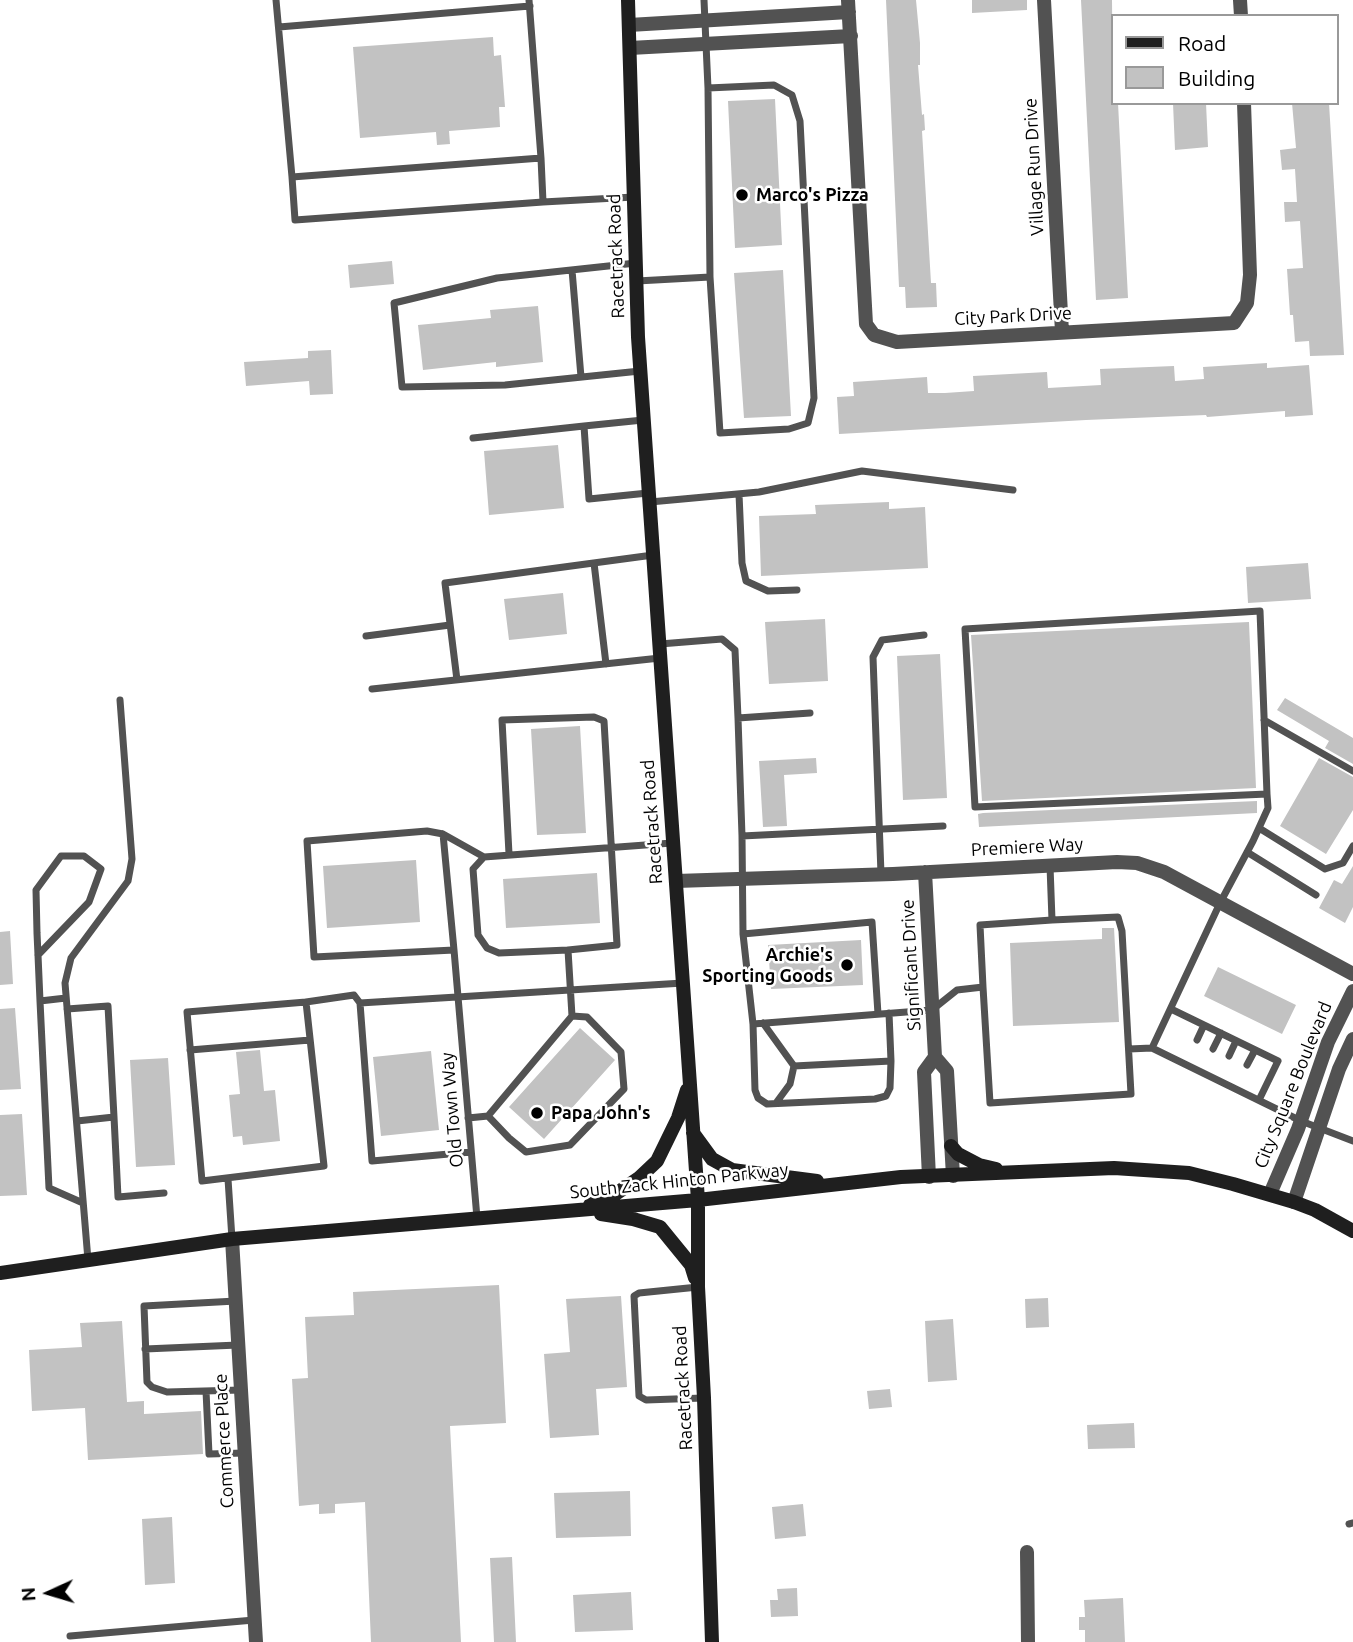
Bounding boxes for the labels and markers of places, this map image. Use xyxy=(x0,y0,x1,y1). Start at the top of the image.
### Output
place label: Marco's Pizza xyxy=(756,184,869,206)
marker: Marco's Pizza xyxy=(734,187,750,203)
place label: Archie's Sporting Goods xyxy=(702,944,833,986)
marker: Archie's Sporting Goods xyxy=(839,957,855,973)
place label: Papa John's xyxy=(551,1102,651,1124)
marker: Papa John's xyxy=(529,1105,545,1121)

